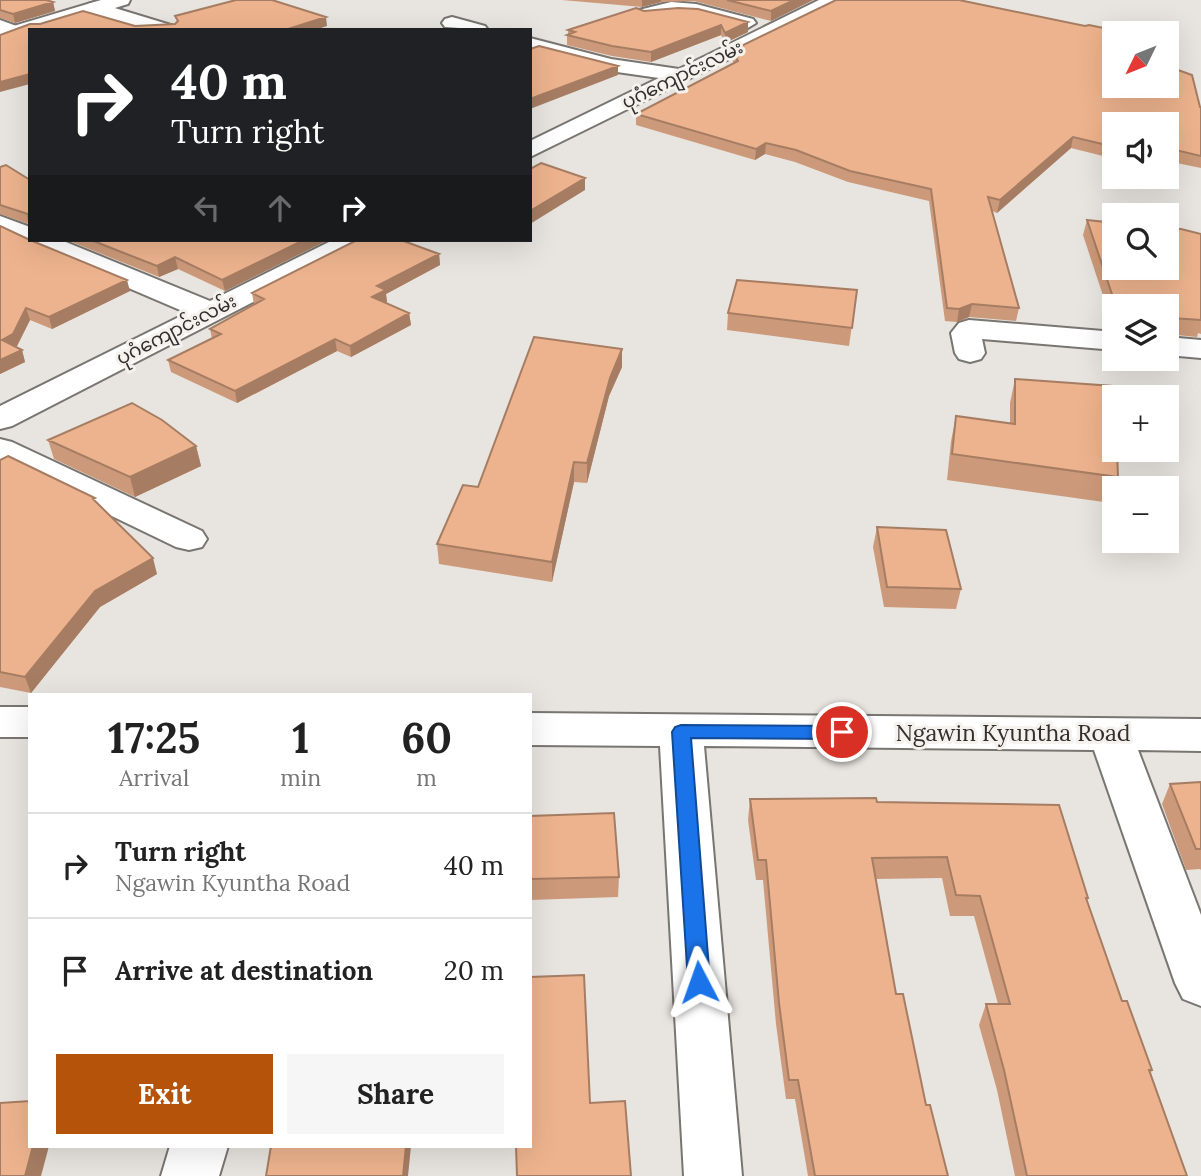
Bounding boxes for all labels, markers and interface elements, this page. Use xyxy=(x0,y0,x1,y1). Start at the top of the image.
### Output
north arrow xyxy=(1102,21,1180,98)
map controls xyxy=(1102,21,1179,553)
street label: ပုဂံကျောင်းလမ်း xyxy=(617,33,749,118)
text: 40 m xyxy=(171,50,287,112)
icon: right xyxy=(56,56,147,147)
text: Turn right xyxy=(171,111,324,152)
button: sound xyxy=(1102,112,1179,189)
icon: left xyxy=(188,189,226,227)
icon: ahead xyxy=(261,189,299,227)
icon: right xyxy=(334,189,372,227)
button: search xyxy=(1102,203,1179,280)
street label: ပုဂံကျောင်းလမ်း xyxy=(111,287,242,374)
button: layers xyxy=(1102,294,1179,371)
button: + xyxy=(1102,385,1179,462)
button: − xyxy=(1102,476,1179,553)
pin xyxy=(812,702,872,762)
text: 17:25 xyxy=(108,711,200,765)
text: 1 xyxy=(292,711,309,765)
text: 60 xyxy=(401,711,452,765)
icon: arrive xyxy=(823,713,861,751)
street label: Ngawin Kyuntha Road xyxy=(895,718,1131,747)
text: Arrival xyxy=(119,763,189,792)
text: min xyxy=(280,763,321,792)
text: m xyxy=(416,763,437,792)
text: Turn right xyxy=(115,835,246,868)
icon: right xyxy=(56,847,94,885)
text: 40 m xyxy=(444,849,504,882)
text: Ngawin Kyuntha Road xyxy=(115,868,350,897)
position arrow xyxy=(662,945,736,1019)
icon: arrive xyxy=(56,952,94,990)
text: Arrive at destination xyxy=(115,954,373,987)
text: 20 m xyxy=(444,954,504,987)
button: Exit xyxy=(56,1054,273,1134)
button: Share xyxy=(287,1054,504,1134)

